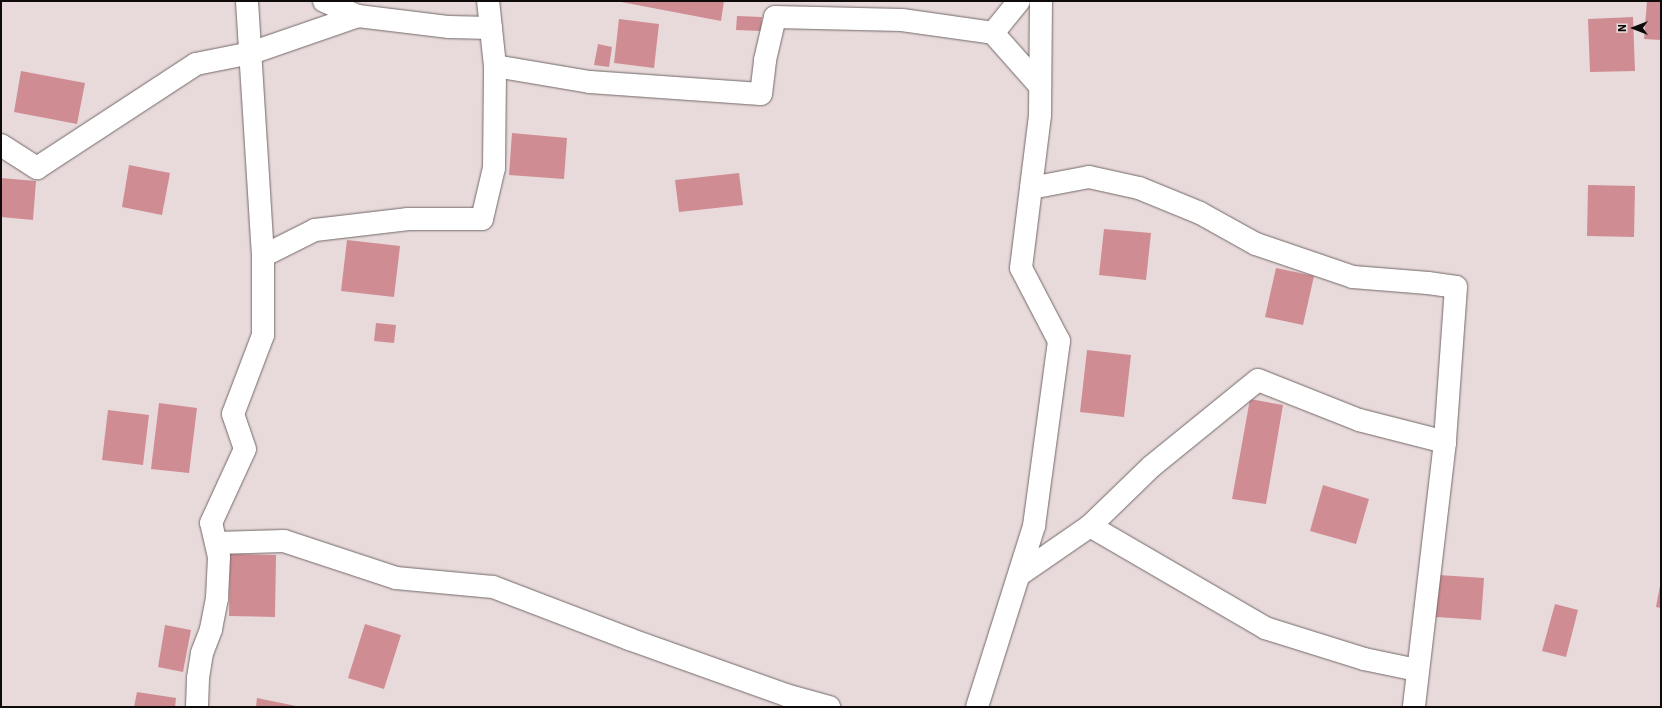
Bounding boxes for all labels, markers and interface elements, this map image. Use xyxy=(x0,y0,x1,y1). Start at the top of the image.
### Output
north arrow xyxy=(1614,8,1654,48)
text: N xyxy=(1615,24,1629,32)

